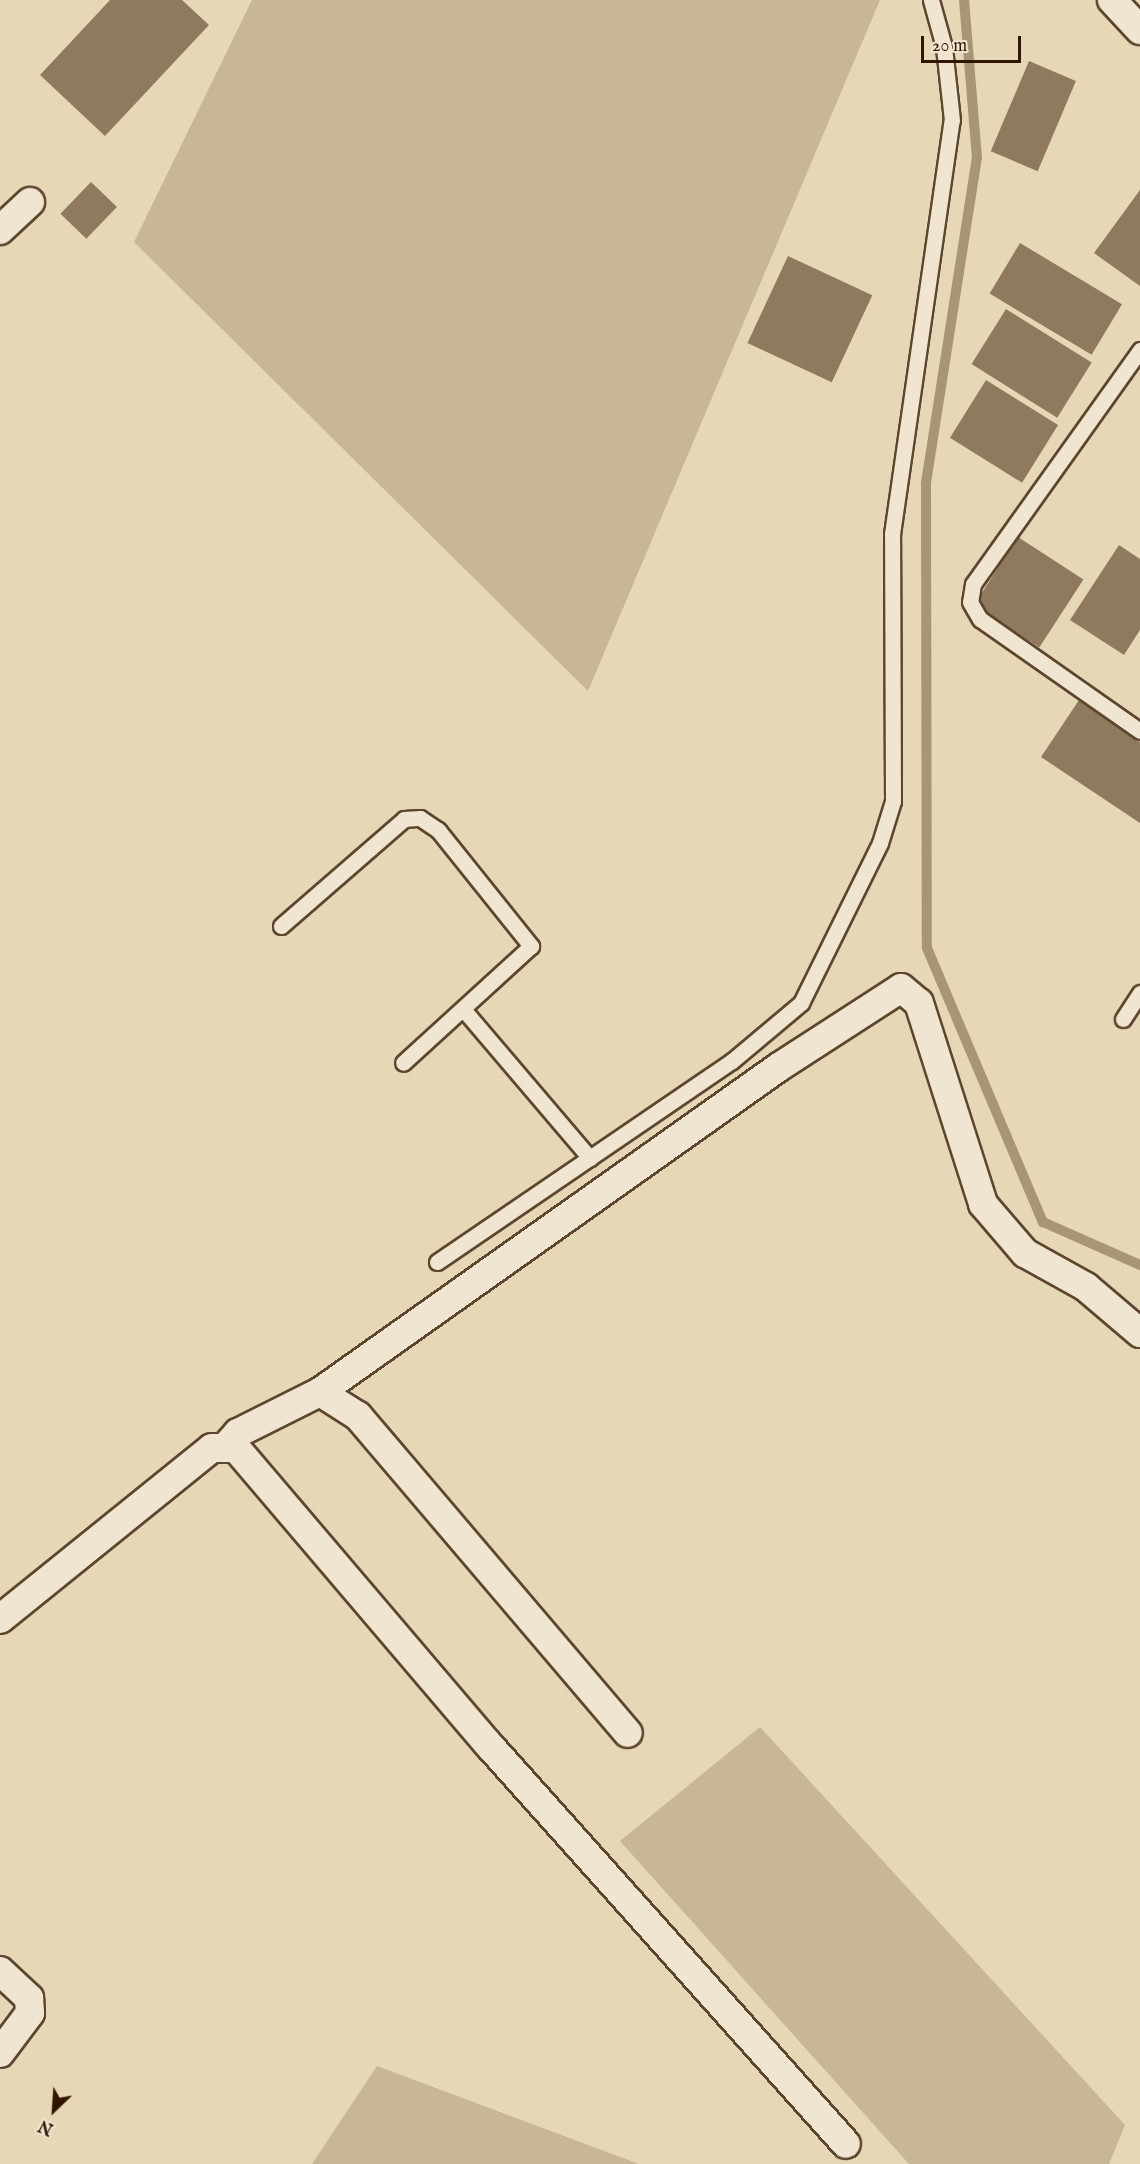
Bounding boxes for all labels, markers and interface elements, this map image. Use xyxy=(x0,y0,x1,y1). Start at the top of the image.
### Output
scale bar xyxy=(924,24,1024,62)
text: 20 m xyxy=(932,35,967,58)
north arrow xyxy=(24,2080,84,2140)
text: N xyxy=(36,2114,57,2138)

